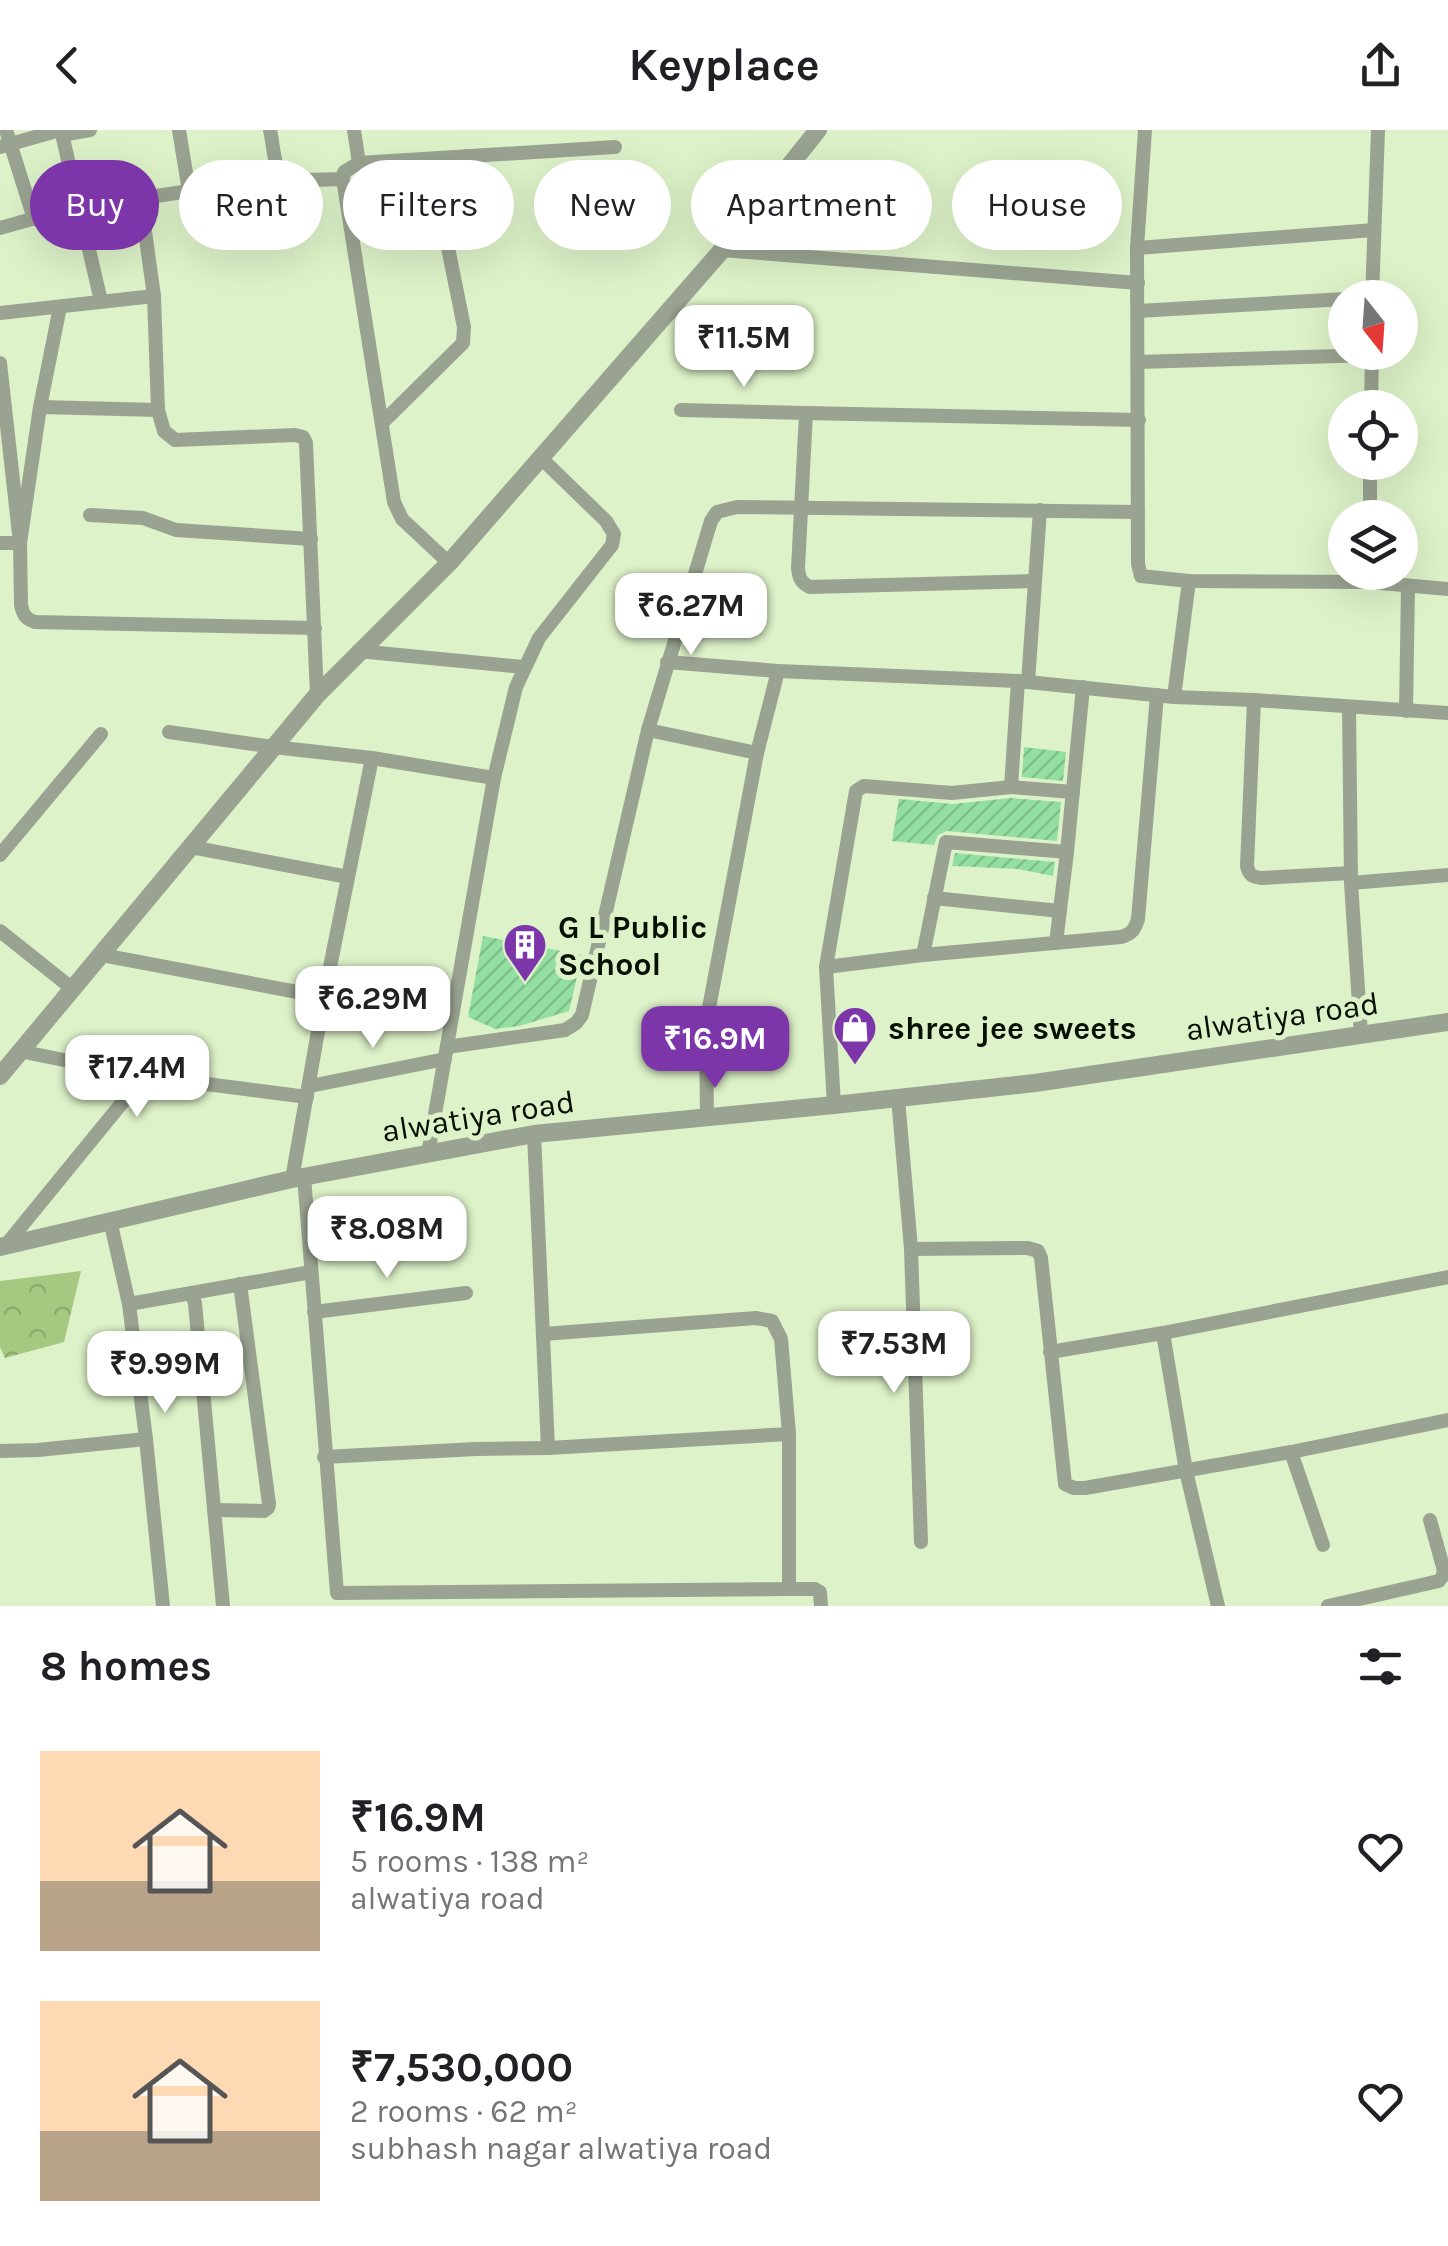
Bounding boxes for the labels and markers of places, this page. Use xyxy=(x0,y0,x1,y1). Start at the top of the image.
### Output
pin: ₹11.5M xyxy=(663,305,825,390)
pin: ₹6.27M xyxy=(610,573,772,658)
place label: G L Public School xyxy=(558,909,707,983)
building icon: G L Public School xyxy=(502,922,548,983)
pin: ₹6.29M xyxy=(292,966,454,1051)
shop icon: shree jee sweets xyxy=(832,1005,878,1066)
pin: ₹16.9M xyxy=(634,1006,796,1091)
place label: shree jee sweets xyxy=(888,1010,1137,1047)
pin: ₹17.4M xyxy=(56,1035,218,1120)
pin: ₹8.08M xyxy=(306,1196,468,1281)
pin: ₹7.53M xyxy=(813,1311,975,1396)
pin: ₹9.99M xyxy=(84,1331,246,1416)

